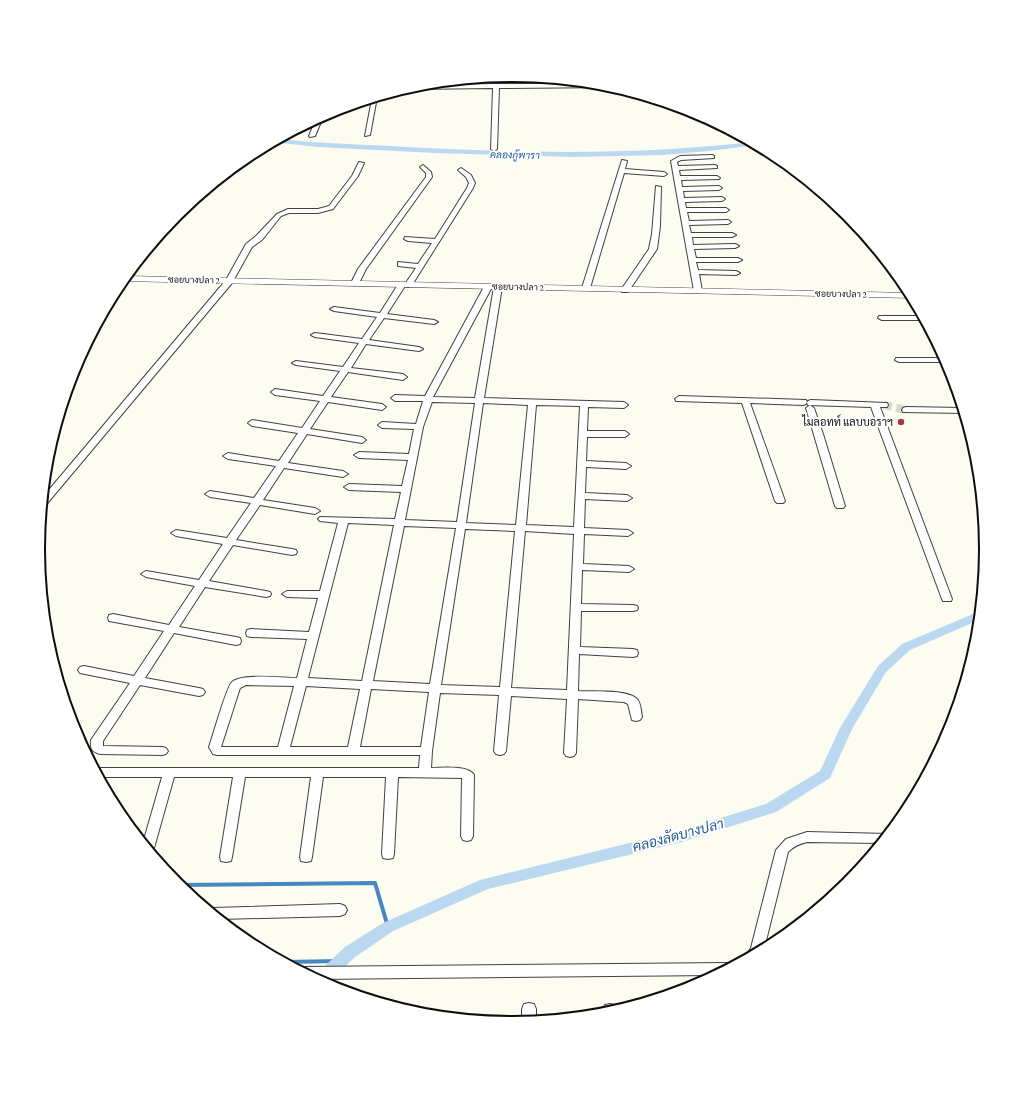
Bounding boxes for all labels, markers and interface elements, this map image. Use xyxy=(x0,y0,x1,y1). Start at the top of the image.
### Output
water label: คลองกู้พารา xyxy=(490,148,540,163)
street label: ซอยบางปลา 2 xyxy=(168,275,220,285)
street label: ซอยบางปลา 2 xyxy=(492,282,544,292)
street label: ซอยบางปลา 2 xyxy=(815,289,867,299)
place label: ไมลอทท์ แลบบอราฯ xyxy=(802,414,893,428)
marker: ไมลอทท์ แลบบอราฯ xyxy=(896,417,906,427)
water label: คลองลัดบางปลา xyxy=(631,815,726,855)

